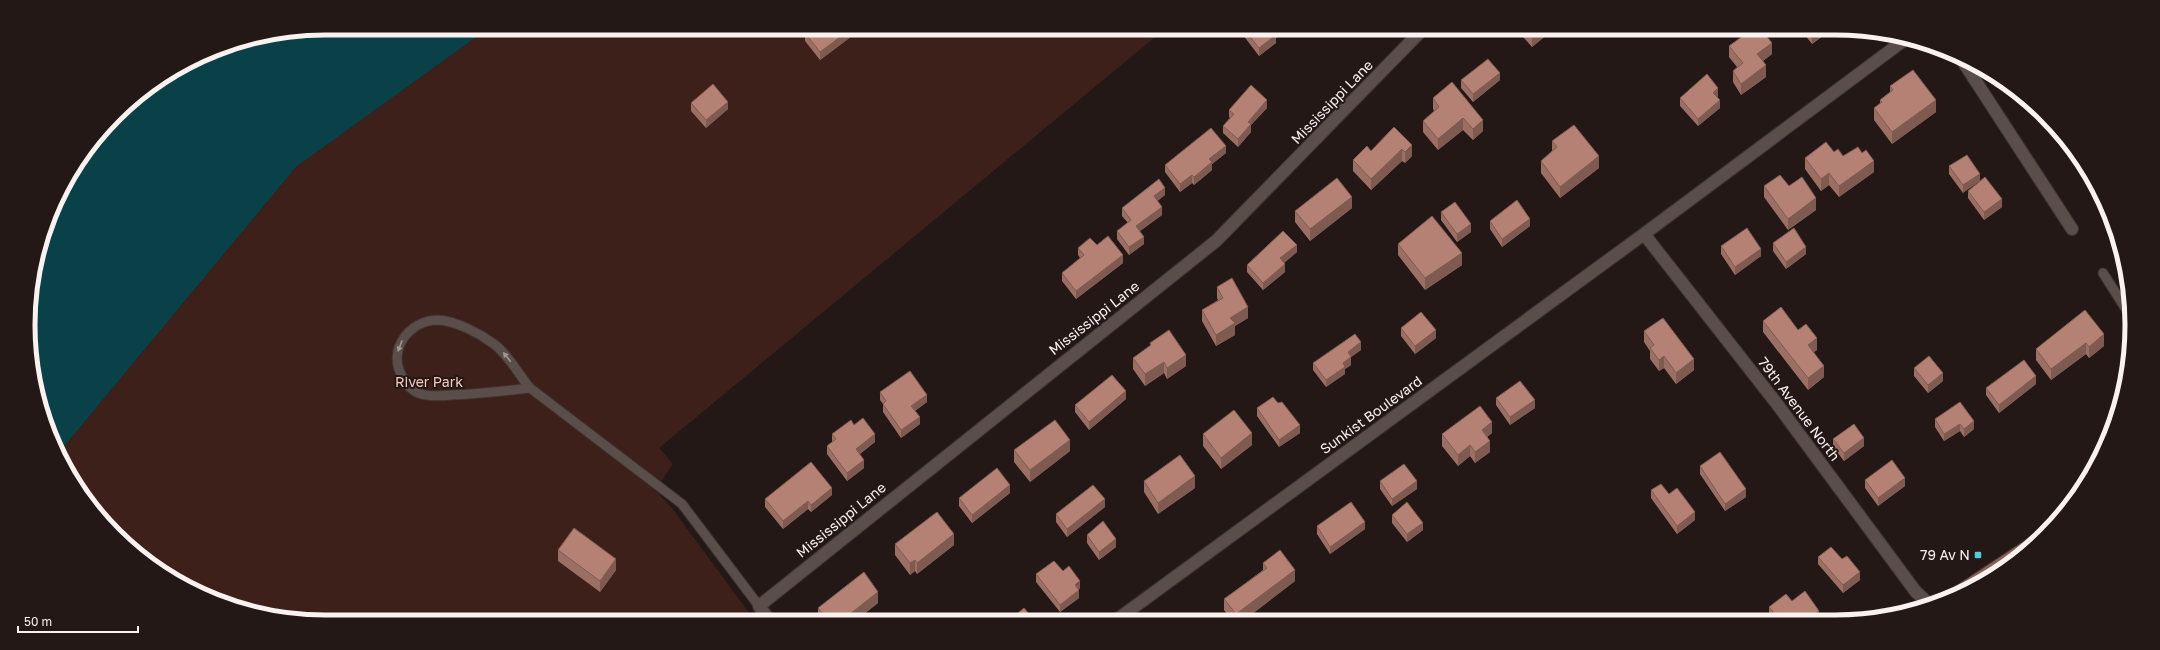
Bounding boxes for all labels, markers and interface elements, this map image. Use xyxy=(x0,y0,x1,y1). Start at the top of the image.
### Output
street label: Mississippi Lane xyxy=(1287,56,1376,147)
street label: Mississippi Lane xyxy=(1045,277,1142,358)
one-way arrow xyxy=(396,341,402,353)
one-way arrow xyxy=(502,352,511,363)
street label: 79th Avenue North xyxy=(1755,353,1844,464)
street label: Sunkist Boulevard xyxy=(1316,372,1425,457)
park label: River Park xyxy=(395,373,463,390)
street label: Mississippi Lane xyxy=(793,478,889,561)
place label: 79 Av N xyxy=(1920,546,1970,563)
marker: 79 Av N xyxy=(1973,550,1983,560)
scale bar xyxy=(18,608,138,634)
text: 50 m xyxy=(24,614,52,629)

